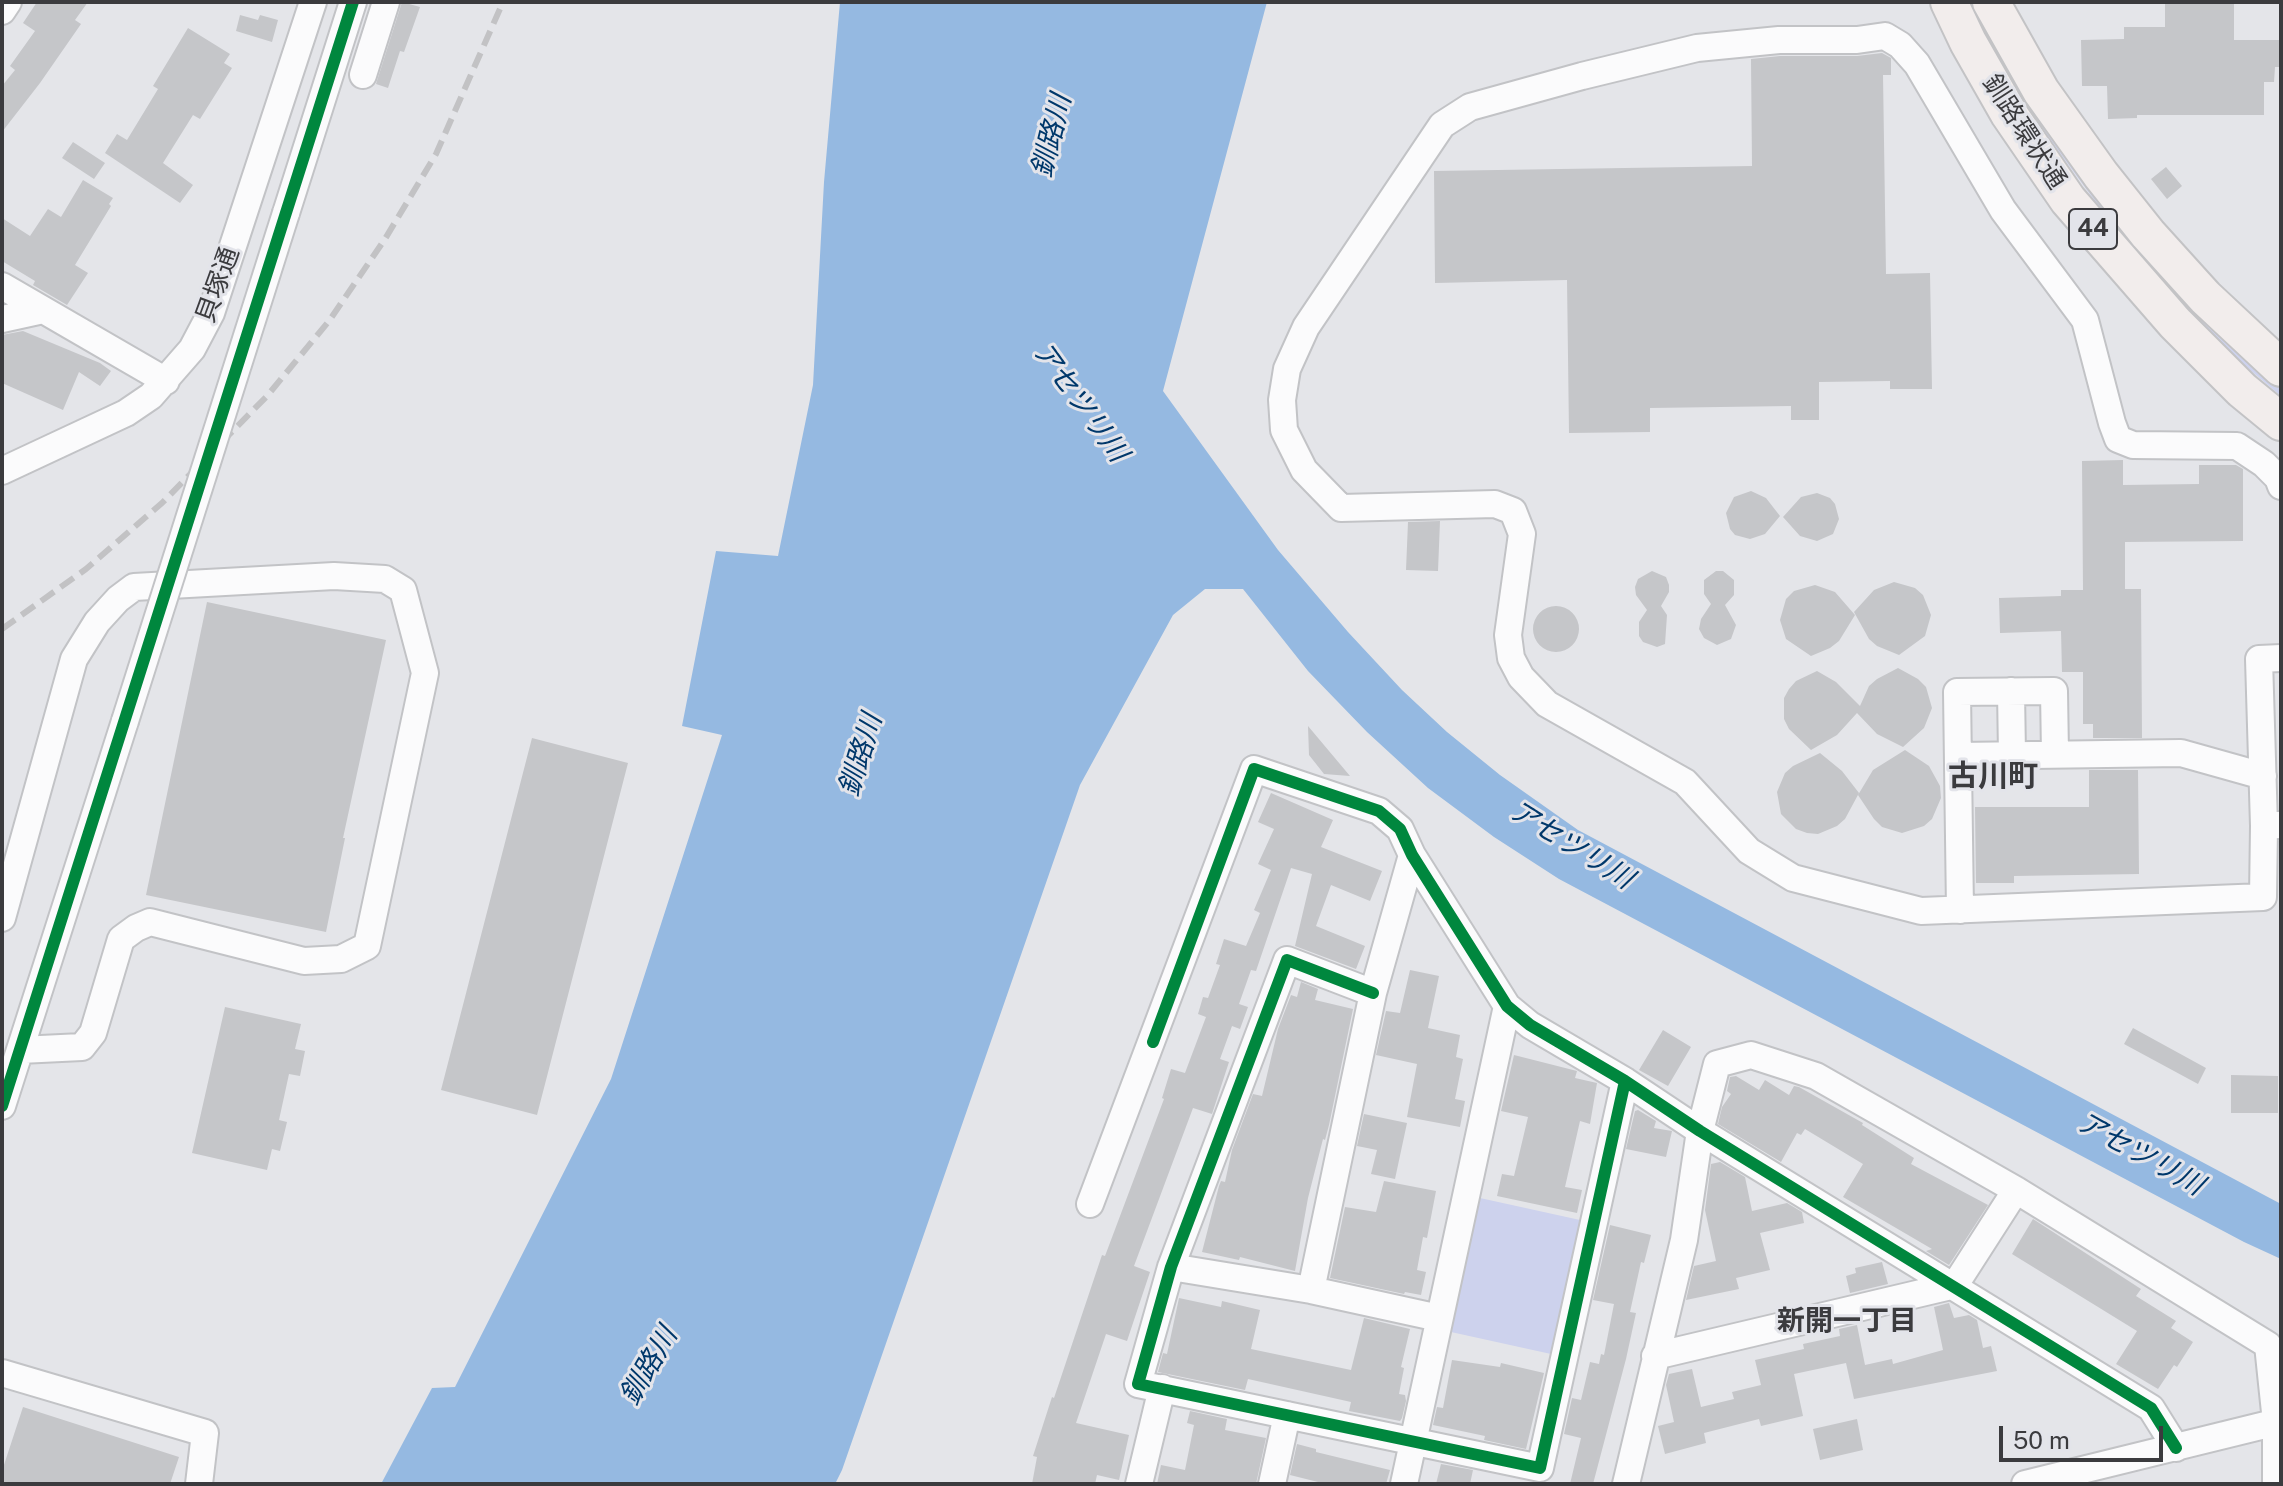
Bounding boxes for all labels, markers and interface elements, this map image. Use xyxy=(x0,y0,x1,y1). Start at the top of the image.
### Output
street label: 釧路環状通 xyxy=(1976,69,2072,195)
water label: 釧路川 xyxy=(1026,91,1078,181)
road number: 44 xyxy=(2069,209,2117,249)
street label: 貝塚通 xyxy=(190,243,246,327)
water label: アセツリ川 xyxy=(1025,335,1135,469)
water label: 釧路川 xyxy=(833,710,889,800)
district label: 古川町 xyxy=(1948,759,2038,795)
water label: アセツリ川 xyxy=(1503,794,1639,896)
water label: アセツリ川 xyxy=(2071,1105,2209,1203)
district label: 新開一丁目 xyxy=(1777,1304,1917,1338)
water label: 釧路川 xyxy=(613,1321,685,1411)
scale bar xyxy=(2003,1410,2167,1460)
text: 50 m xyxy=(2013,1426,2070,1454)

